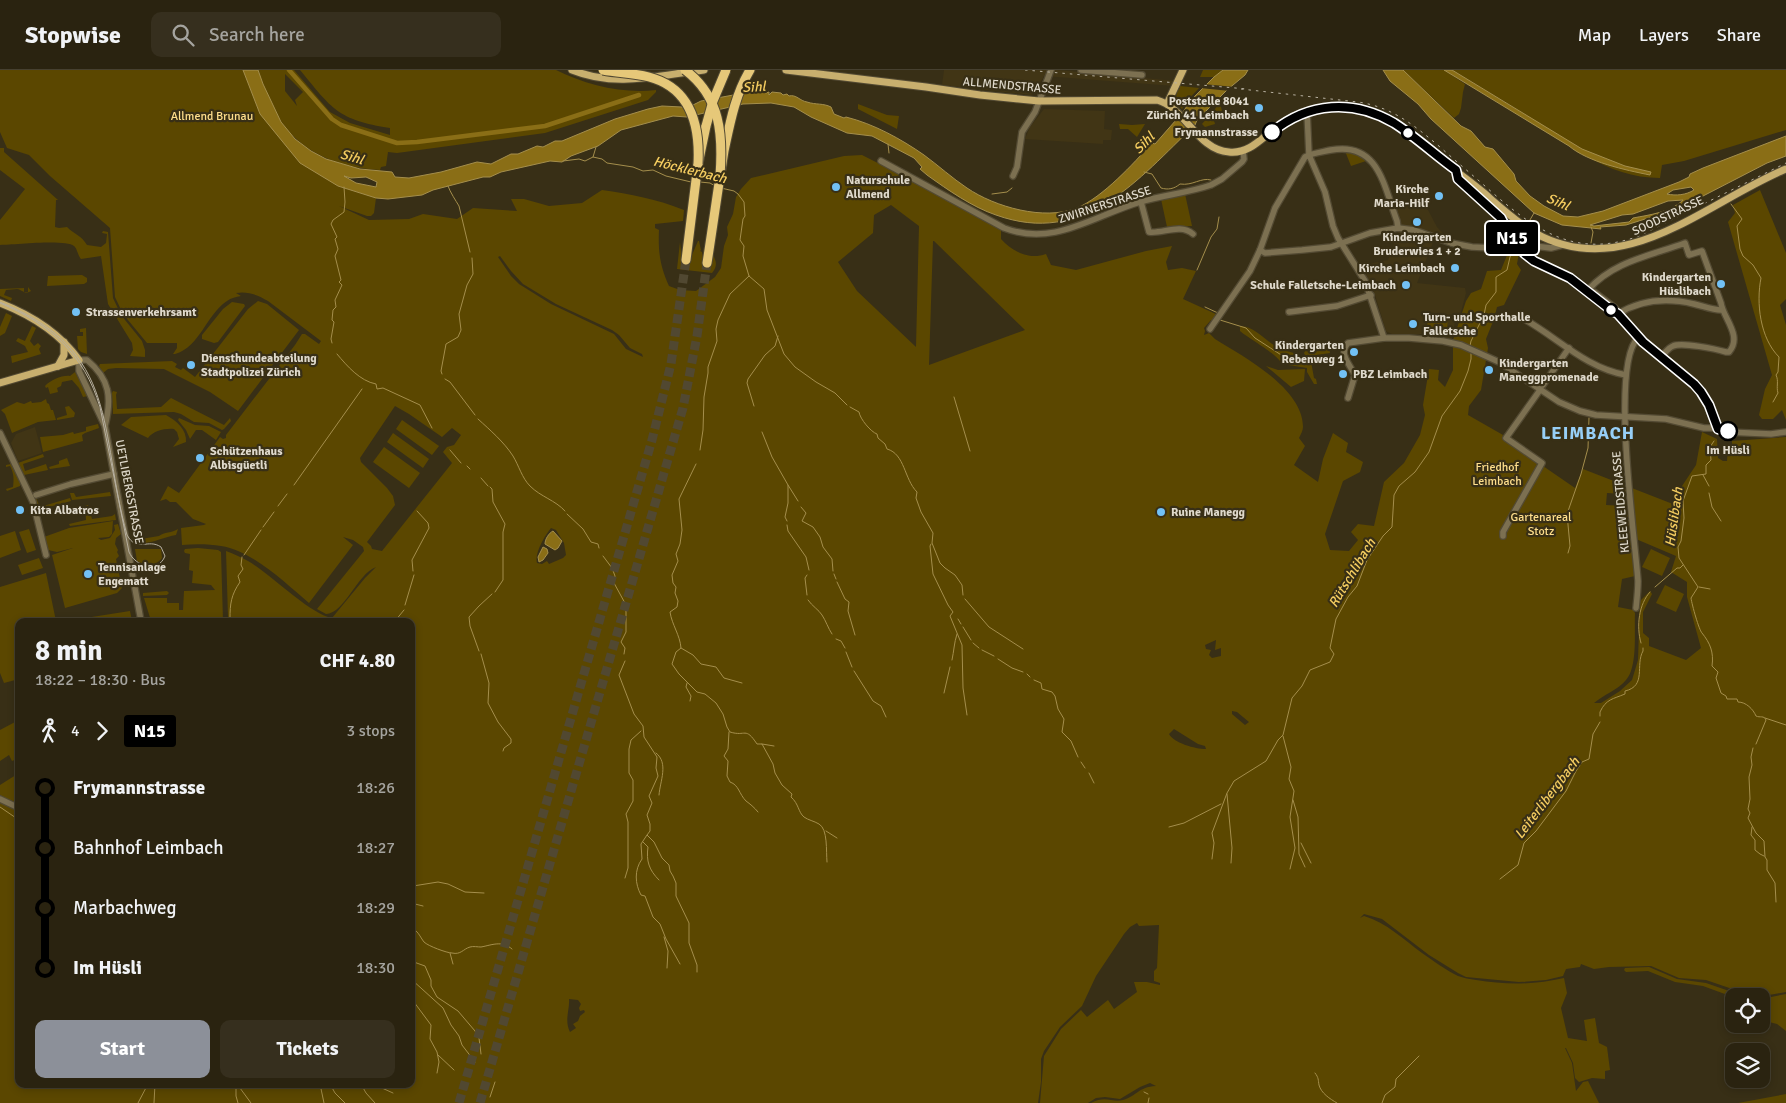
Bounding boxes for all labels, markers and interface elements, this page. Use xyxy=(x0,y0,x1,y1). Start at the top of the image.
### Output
search box xyxy=(151,12,501,57)
text: Stopwise xyxy=(25,20,121,50)
icon: search xyxy=(169,21,197,49)
text: Search here xyxy=(209,23,305,47)
text: Map xyxy=(1578,24,1611,46)
text: Layers xyxy=(1639,24,1689,46)
text: Share xyxy=(1717,24,1761,46)
street label: ALLMENDSTRASSE xyxy=(962,74,1062,98)
water label: Sihl xyxy=(742,78,767,96)
place label: Poststelle 8041 Zürich 41 Leimbach xyxy=(1146,94,1250,123)
marker: Poststelle 8041 Zürich 41 Leimbach xyxy=(1253,102,1265,114)
park label: Allmend Brunau xyxy=(171,109,253,124)
marker: Frymannstrasse xyxy=(1262,122,1282,142)
place label: Frymannstrasse xyxy=(1175,125,1258,140)
unlabelled marker xyxy=(1401,126,1415,140)
water label: Sihl xyxy=(1130,128,1159,157)
water label: Sihl xyxy=(338,146,366,169)
water label: Höcklerbach xyxy=(652,153,729,187)
place label: Naturschule Allmend xyxy=(846,173,910,202)
marker: Naturschule Allmend xyxy=(830,181,842,193)
place label: Kirche Maria-Hilf xyxy=(1374,182,1430,211)
street label: ZWIRNERSTRASSE xyxy=(1057,183,1154,227)
marker: Kirche Maria-Hilf xyxy=(1433,190,1445,202)
water label: Sihl xyxy=(1544,190,1573,215)
street label: SOODSTRASSE xyxy=(1630,193,1706,239)
marker: Kindergarten Bruderwies 1 + 2 xyxy=(1411,216,1423,228)
line badge: N15 xyxy=(1483,222,1541,254)
text: N15 xyxy=(1496,227,1528,249)
place label: Kindergarten Bruderwies 1 + 2 xyxy=(1373,230,1461,259)
place label: Kirche Leimbach xyxy=(1358,261,1445,276)
marker: Kirche Leimbach xyxy=(1449,262,1461,274)
place label: Kindergarten Hüslibach xyxy=(1642,270,1711,299)
place label: Schule Falletsche-Leimbach xyxy=(1250,278,1396,293)
marker: Kindergarten Hüslibach xyxy=(1715,278,1727,290)
marker: Schule Falletsche-Leimbach xyxy=(1400,279,1412,291)
unlabelled marker xyxy=(1604,303,1618,317)
place label: Strassenverkehrsamt xyxy=(86,305,197,320)
marker: Strassenverkehrsamt xyxy=(70,306,82,318)
place label: Turn- und Sporthalle Falletsche xyxy=(1423,310,1530,339)
marker: Turn- und Sporthalle Falletsche xyxy=(1407,318,1419,330)
place label: Kindergarten Rebenweg 1 xyxy=(1275,338,1345,367)
marker: Kindergarten Rebenweg 1 xyxy=(1348,346,1360,358)
place label: Diensthundeabteilung Stadtpolizei Zürich xyxy=(201,351,317,380)
place label: Kindergarten Maneggpromenade xyxy=(1499,356,1599,385)
marker: Diensthundeabteilung Stadtpolizei Zürich xyxy=(185,359,197,371)
marker: Kindergarten Maneggpromenade xyxy=(1483,364,1495,376)
place label: PBZ Leimbach xyxy=(1353,367,1428,382)
marker: PBZ Leimbach xyxy=(1337,368,1349,380)
marker: Im Hüsli xyxy=(1718,421,1738,441)
district label: LEIMBACH xyxy=(1541,422,1635,444)
street label: UETLIBERGSTRASSE xyxy=(112,438,147,546)
place label: Im Hüsli xyxy=(1706,443,1750,458)
place label: Schützenhaus Albisgüetli xyxy=(210,444,283,473)
street label: KLEEWEIDSTRASSE xyxy=(1609,450,1633,554)
marker: Schützenhaus Albisgüetli xyxy=(194,452,206,464)
park label: Friedhof Leimbach xyxy=(1472,460,1522,489)
water label: Hüslibach xyxy=(1661,486,1687,548)
place label: Kita Albatros xyxy=(30,503,99,518)
marker: Kita Albatros xyxy=(14,504,26,516)
place label: Ruine Manegg xyxy=(1171,505,1246,520)
marker: Ruine Manegg xyxy=(1155,506,1167,518)
park label: Gartenareal Stotz xyxy=(1511,510,1572,539)
water label: Rütschlibach xyxy=(1325,535,1379,611)
place label: Tennisanlage Engematt xyxy=(98,560,166,589)
marker: Tennisanlage Engematt xyxy=(82,568,94,580)
text: 8 min xyxy=(35,634,103,668)
text: CHF 4.80 xyxy=(320,649,395,673)
text: 18:22 – 18:30 · Bus xyxy=(35,670,166,690)
icon: walk xyxy=(35,717,63,745)
icon: forward xyxy=(88,717,116,745)
text: N15 xyxy=(134,720,166,742)
text: 4 xyxy=(71,721,80,741)
text: 3 stops xyxy=(347,721,395,741)
water label: Leiterlibergbach xyxy=(1511,753,1583,842)
text: Frymannstrasse xyxy=(73,776,205,800)
text: 18:26 xyxy=(356,778,395,798)
text: Bahnhof Leimbach xyxy=(73,836,224,860)
text: 18:27 xyxy=(356,838,395,858)
text: Marbachweg xyxy=(73,896,177,920)
text: 18:29 xyxy=(356,898,395,918)
text: Im Hüsli xyxy=(73,956,142,980)
text: 18:30 xyxy=(356,958,395,978)
map controls xyxy=(1725,988,1770,1088)
button: locate xyxy=(1725,988,1770,1033)
button: Start xyxy=(35,1020,210,1078)
button: Tickets xyxy=(220,1020,395,1078)
button: layers xyxy=(1725,1043,1770,1088)

